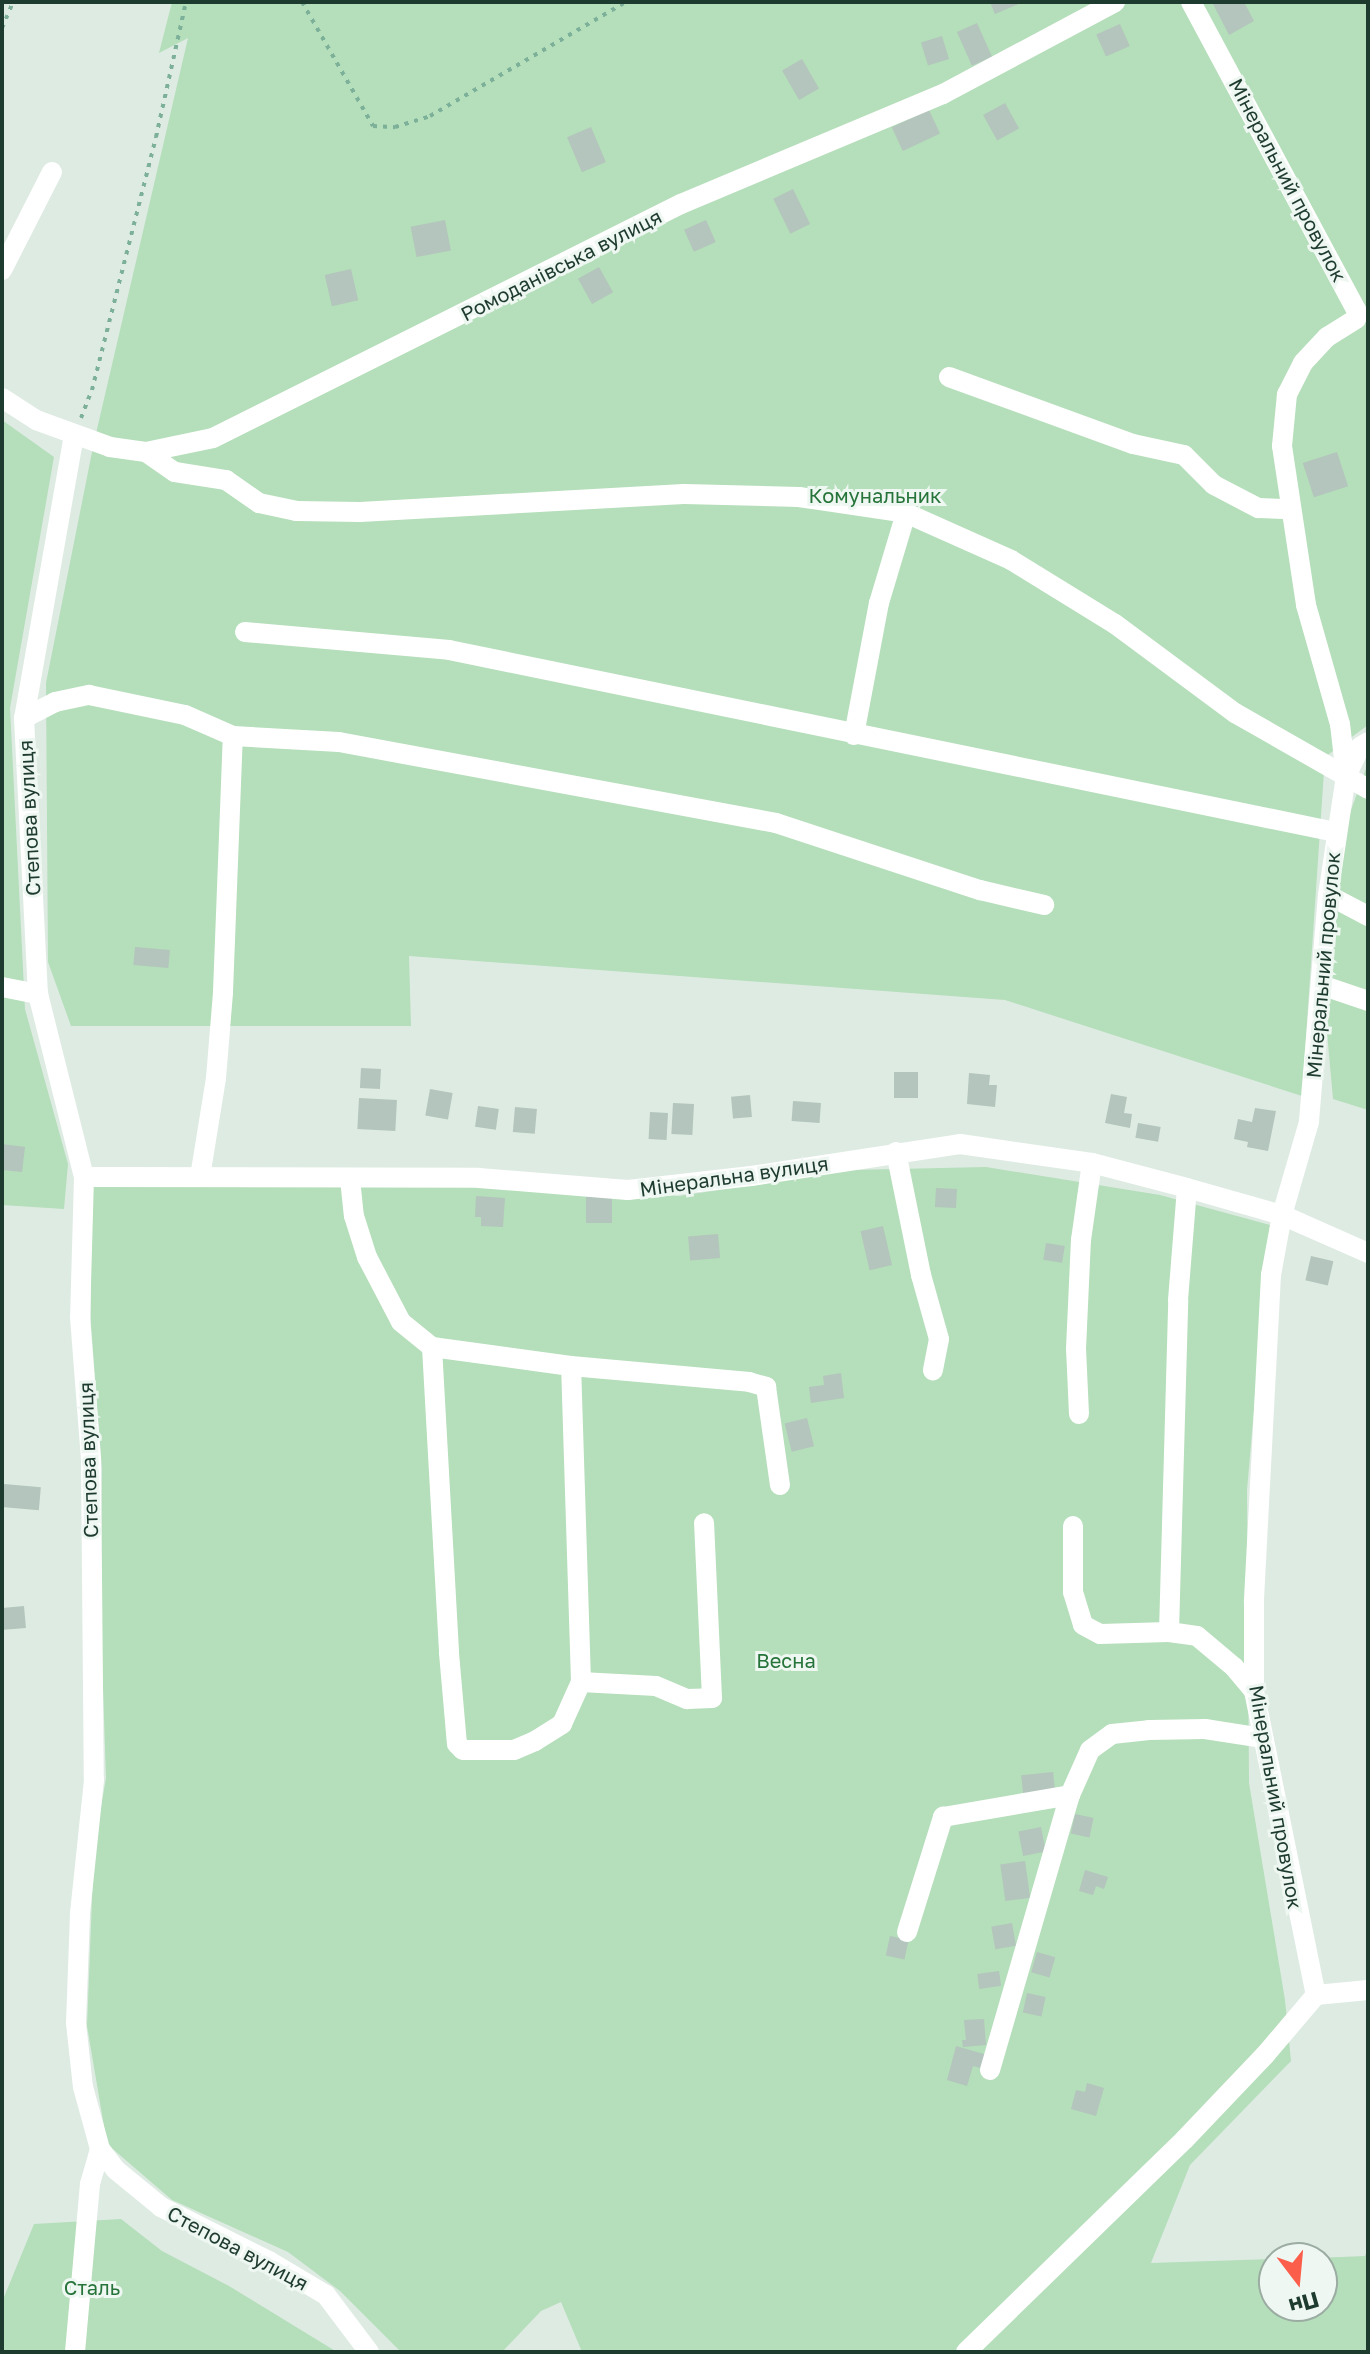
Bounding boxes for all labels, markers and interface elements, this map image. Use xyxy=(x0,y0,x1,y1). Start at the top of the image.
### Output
street label: Мінеральний провулок xyxy=(1224,74,1352,286)
street label: Ромоданівська вулиця xyxy=(457,204,665,326)
park label: Комунальник xyxy=(809,483,941,507)
street label: Степова вулиця xyxy=(13,739,45,897)
street label: Мінеральний провулок xyxy=(1301,851,1345,1079)
street label: Мінеральна вулиця xyxy=(638,1151,830,1201)
street label: Степова вулиця xyxy=(73,1382,103,1538)
park label: Весна xyxy=(756,1648,816,1672)
street label: Мінеральний провулок xyxy=(1244,1683,1308,1911)
street label: Степова вулиця xyxy=(163,2201,313,2295)
north arrow xyxy=(1258,2242,1338,2322)
park label: Сталь xyxy=(64,2275,120,2299)
text: Пн xyxy=(1286,2287,1322,2321)

